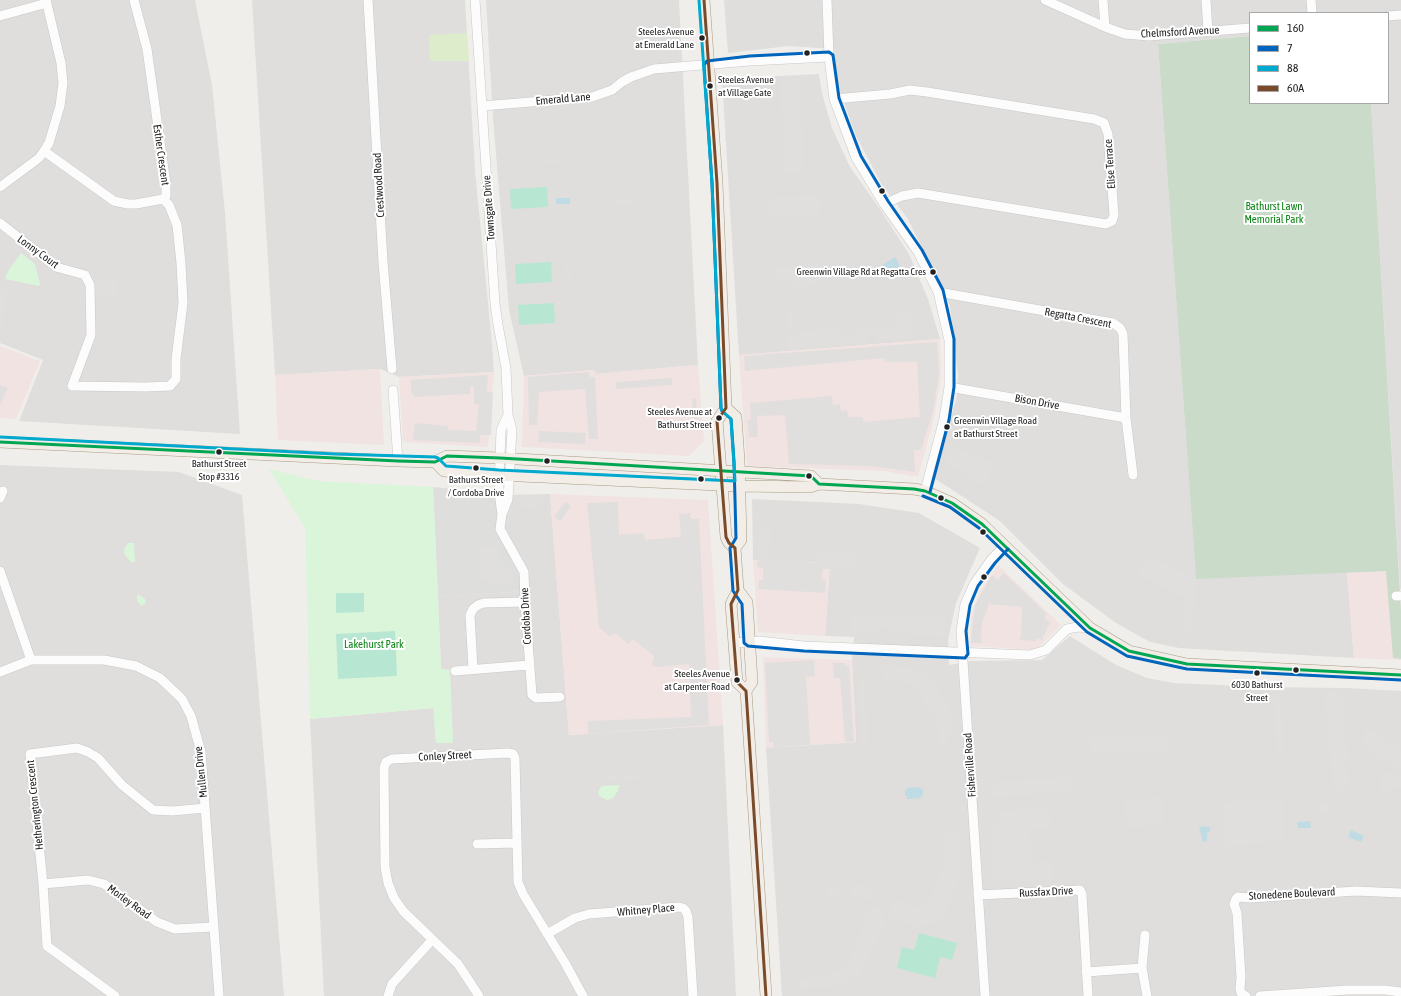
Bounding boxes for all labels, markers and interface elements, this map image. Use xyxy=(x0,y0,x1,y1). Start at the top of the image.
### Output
legend xyxy=(1249,12,1389,104)
text: 160 xyxy=(1287,21,1304,35)
street label: Chelmsford Avenue xyxy=(1140,23,1220,41)
place label: Steeles Avenue at Emerald Lane xyxy=(635,26,694,50)
marker: Steeles Avenue at Emerald Lane xyxy=(697,33,707,43)
text: 7 xyxy=(1287,41,1293,55)
unlabelled marker xyxy=(802,48,812,58)
text: 88 xyxy=(1287,61,1298,75)
place label: Steeles Avenue at Village Gate xyxy=(718,74,774,98)
marker: Steeles Avenue at Village Gate xyxy=(705,81,715,91)
text: 60A xyxy=(1287,81,1304,95)
street label: Emerald Lane xyxy=(535,90,591,108)
street label: Esther Crescent xyxy=(150,124,172,186)
street label: Elise Terrace xyxy=(1102,139,1118,189)
street label: Crestwood Road xyxy=(371,152,387,218)
street label: Townsgate Drive xyxy=(480,175,498,241)
unlabelled marker xyxy=(877,186,887,196)
park label: Bathurst Lawn Memorial Park xyxy=(1244,200,1304,226)
street label: Lonny Court xyxy=(15,233,61,271)
place label: Greenwin Village Rd at Regatta Cres xyxy=(797,266,926,278)
marker: Greenwin Village Rd at Regatta Cres xyxy=(928,267,938,277)
street label: Regatta Crescent xyxy=(1044,305,1112,331)
street label: Bison Drive xyxy=(1014,392,1060,412)
place label: Steeles Avenue at Bathurst Street xyxy=(647,406,712,430)
marker: Steeles Avenue at Bathurst Street xyxy=(714,413,724,423)
place label: Greenwin Village Road at Bathurst Street xyxy=(954,415,1037,438)
marker: Greenwin Village Road at Bathurst Street xyxy=(942,422,952,432)
marker: Bathurst Street Stop #3316 xyxy=(214,447,224,457)
unlabelled marker xyxy=(542,456,552,466)
place label: Bathurst Street Stop #3316 xyxy=(192,458,246,482)
marker: Bathurst Street / Cordoba Drive xyxy=(471,463,481,473)
unlabelled marker xyxy=(804,471,814,481)
place label: Bathurst Street / Cordoba Drive xyxy=(448,474,504,498)
unlabelled marker xyxy=(696,474,706,484)
unlabelled marker xyxy=(936,493,946,503)
unlabelled marker xyxy=(978,527,988,537)
unlabelled marker xyxy=(979,572,989,582)
street label: Cordoba Drive xyxy=(518,587,534,645)
park label: Lakehurst Park xyxy=(344,638,404,652)
unlabelled marker xyxy=(1291,665,1301,675)
place label: Steeles Avenue at Carpenter Road xyxy=(664,668,730,692)
marker: 6030 Bathurst Street xyxy=(1252,668,1262,678)
marker: Steeles Avenue at Carpenter Road xyxy=(732,675,742,685)
place label: 6030 Bathurst Street xyxy=(1231,679,1283,702)
street label: Fisherville Road xyxy=(961,732,979,798)
street label: Mullen Drive xyxy=(192,746,210,798)
street label: Conley Street xyxy=(418,748,472,764)
street label: Hetherington Crescent xyxy=(24,759,46,851)
street label: Morley Road xyxy=(105,882,153,922)
street label: Russfax Drive xyxy=(1019,884,1073,900)
street label: Stonedene Boulevard xyxy=(1248,885,1336,903)
street label: Whitney Place xyxy=(617,901,675,919)

